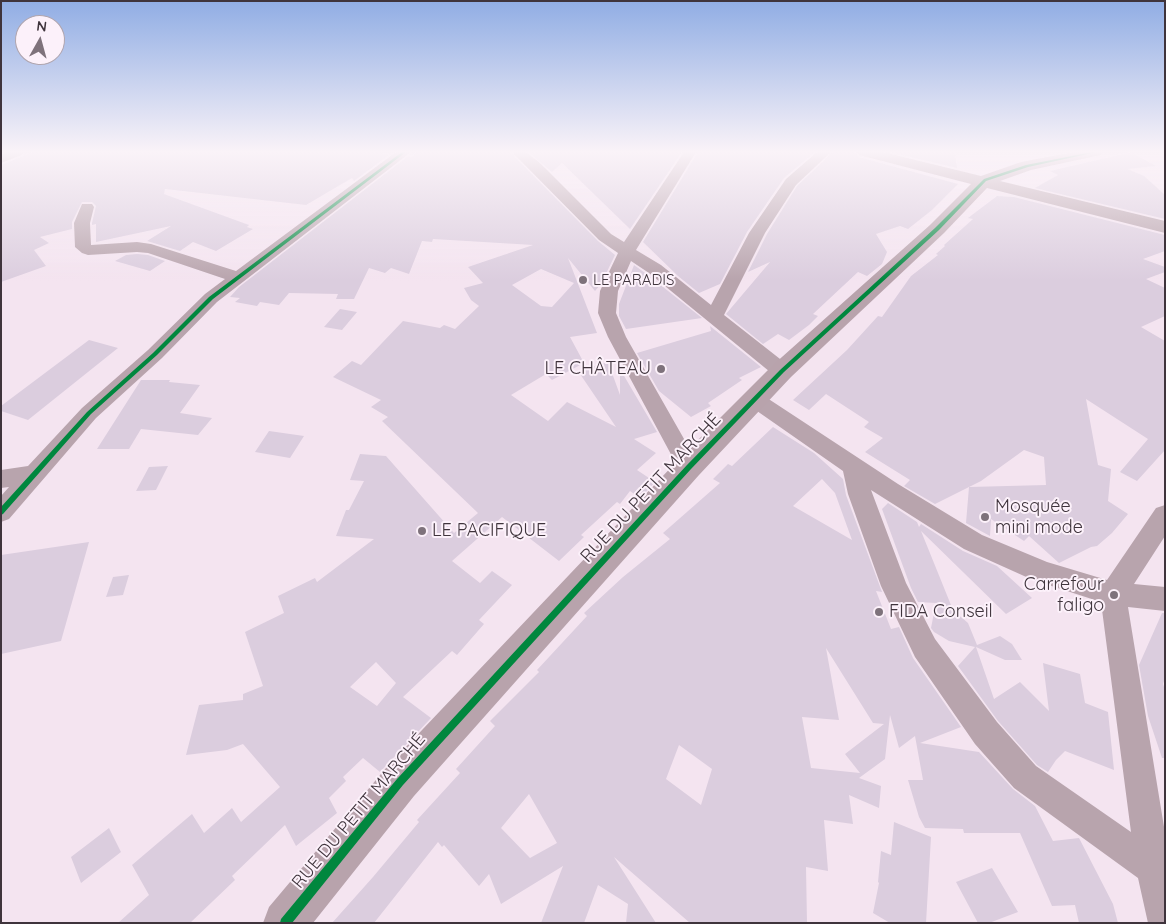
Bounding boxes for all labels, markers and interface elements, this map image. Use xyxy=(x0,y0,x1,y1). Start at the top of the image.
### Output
north arrow xyxy=(15,15,65,65)
text: N xyxy=(35,17,48,36)
place label: LE PARADIS xyxy=(593,271,674,289)
marker: LE PARADIS xyxy=(577,274,589,286)
place label: LE CHÂTEAU xyxy=(545,358,651,380)
marker: LE CHÂTEAU xyxy=(655,363,667,375)
street label: RUE DU PETIT MARCHÉ xyxy=(576,409,726,567)
place label: Mosquée mini mode xyxy=(995,496,1083,538)
marker: Mosquée mini mode xyxy=(979,511,991,523)
place label: LE PACIFIQUE xyxy=(432,520,546,542)
marker: LE PACIFIQUE xyxy=(416,525,428,537)
place label: Carrefour faligo xyxy=(1024,574,1104,616)
marker: Carrefour faligo xyxy=(1108,589,1120,601)
place label: FIDA Conseil xyxy=(889,601,993,623)
marker: FIDA Conseil xyxy=(873,606,885,618)
street label: RUE DU PETIT MARCHÉ xyxy=(288,729,430,893)

